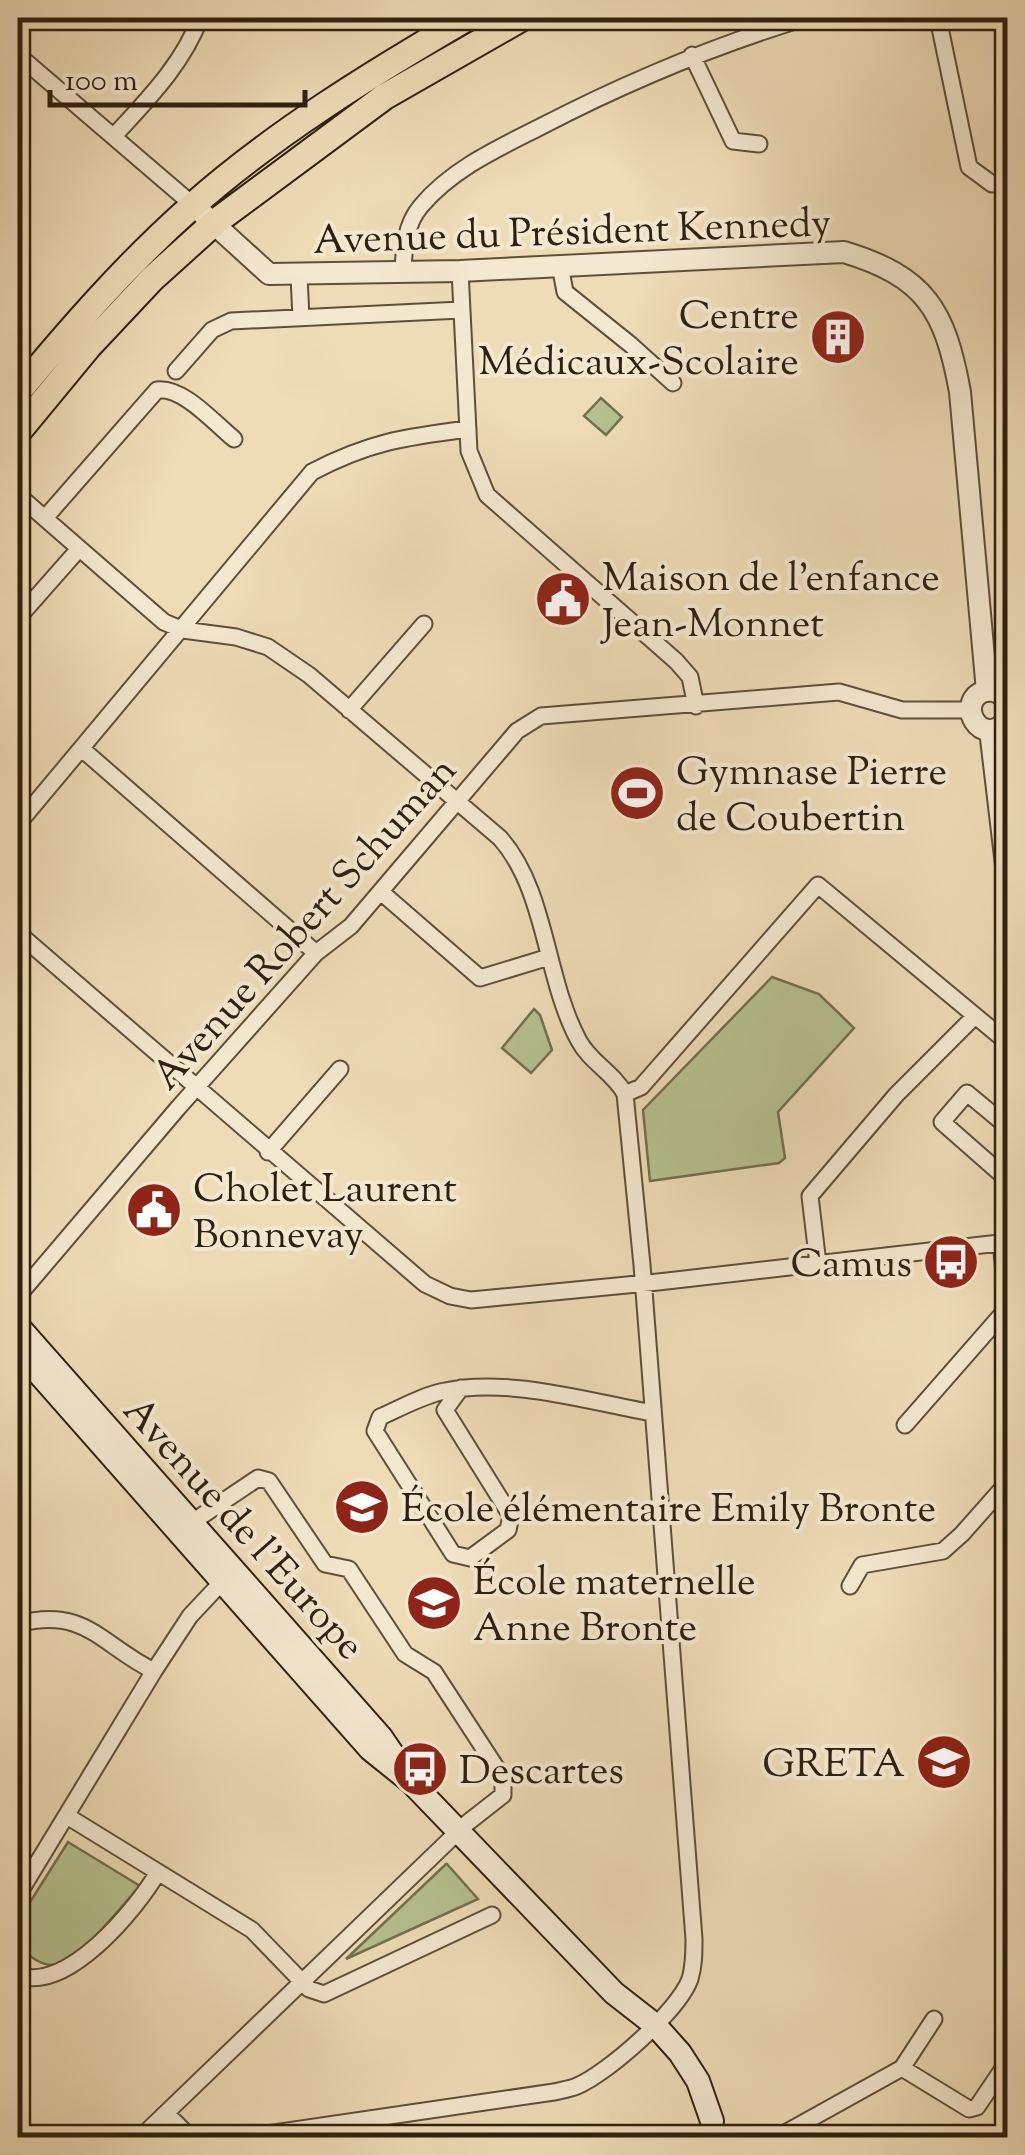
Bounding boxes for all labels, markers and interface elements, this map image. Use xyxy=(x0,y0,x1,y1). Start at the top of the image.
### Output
scale bar xyxy=(50,45,305,107)
text: 100 m xyxy=(65,61,138,104)
street label: Avenue du Président Kennedy xyxy=(312,197,832,272)
place label: Centre Médicaux-Scolaire xyxy=(478,290,799,393)
building icon: Centre Médicaux-Scolaire xyxy=(808,307,868,367)
place label: Maison de l’enfance Jean-Monnet xyxy=(600,552,940,655)
public building icon: Maison de l’enfance Jean-Monnet xyxy=(533,569,593,629)
street label: Avenue Robert Schuman xyxy=(141,745,472,1105)
place label: Gymnase Pierre de Coubertin xyxy=(676,746,947,849)
sports icon: Gymnase Pierre de Coubertin xyxy=(607,763,667,823)
place label: Cholet Laurent Bonnevay xyxy=(193,1163,457,1266)
public building icon: Cholet Laurent Bonnevay xyxy=(124,1180,184,1240)
bus stop icon: Camus xyxy=(921,1232,981,1292)
place label: Camus xyxy=(790,1238,912,1295)
street label: Avenue de l’Europe xyxy=(108,1386,376,1674)
school or university icon: École élémentaire Emily Bronte xyxy=(332,1477,392,1537)
place label: École élémentaire Emily Bronte xyxy=(401,1483,936,1540)
place label: École maternelle Anne Bronte xyxy=(473,1556,756,1659)
school or university icon: École maternelle Anne Bronte xyxy=(404,1573,464,1633)
school or university icon: GRETA xyxy=(914,1732,974,1792)
place label: GRETA xyxy=(762,1738,905,1795)
bus stop icon: Descartes xyxy=(390,1739,450,1799)
place label: Descartes xyxy=(459,1745,624,1802)

